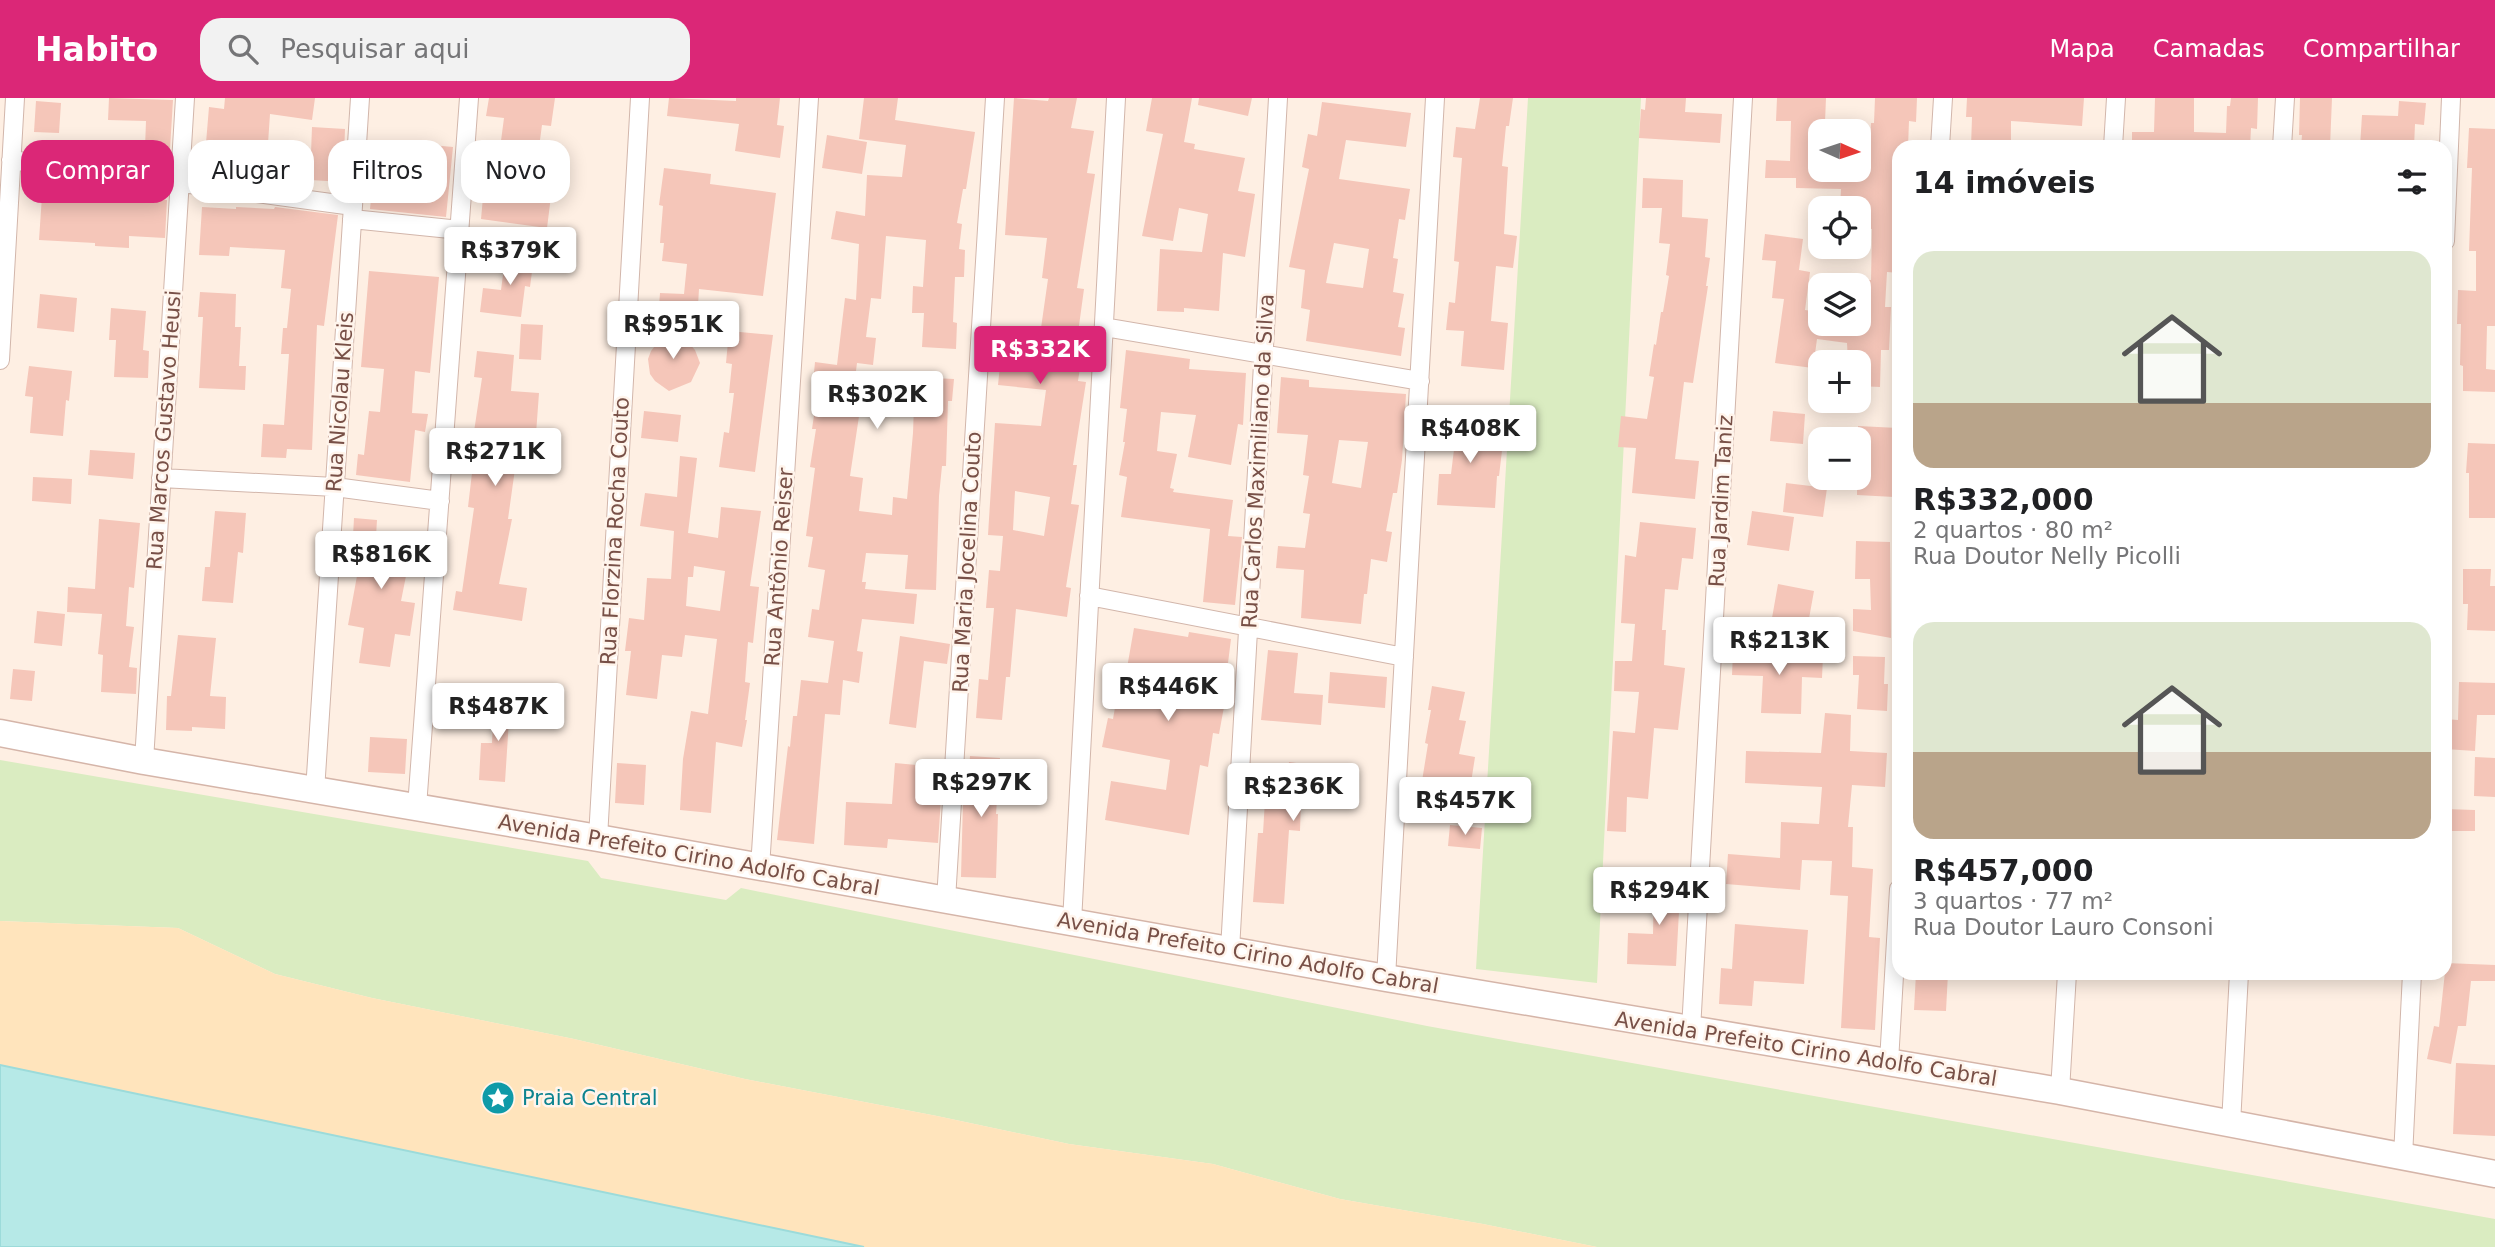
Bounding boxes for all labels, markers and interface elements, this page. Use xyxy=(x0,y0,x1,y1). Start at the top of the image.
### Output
search box xyxy=(200,18,690,81)
text: Habito xyxy=(35,30,158,69)
icon: search xyxy=(224,30,262,68)
text: Pesquisar aqui xyxy=(280,34,469,64)
text: Mapa xyxy=(2049,35,2115,63)
text: Camadas xyxy=(2153,35,2265,63)
text: Compartilhar xyxy=(2303,35,2460,63)
north arrow xyxy=(1808,119,1871,182)
map controls xyxy=(1808,119,1871,490)
chip: Comprar xyxy=(21,140,174,203)
chip: Alugar xyxy=(188,140,314,203)
chip: Filtros xyxy=(328,140,447,203)
chip: Novo xyxy=(461,140,570,203)
icon: filters xyxy=(2393,163,2431,201)
text: 14 imóveis xyxy=(1913,165,2095,200)
button: locate xyxy=(1808,196,1871,259)
pin: R$379K xyxy=(453,228,567,287)
text: R$379K xyxy=(460,237,560,263)
button: layers xyxy=(1808,273,1871,336)
street label: Rua Marcos Gustavo Heusi xyxy=(142,289,186,571)
street label: Rua Carlos Maximiliano da Silva xyxy=(1237,293,1279,629)
icon: home xyxy=(2109,296,2235,422)
pin: R$951K xyxy=(616,302,730,361)
street label: Rua Nicolau Kleis xyxy=(322,311,358,493)
text: R$951K xyxy=(623,311,723,337)
pin: R$332K xyxy=(983,327,1097,386)
text: R$332K xyxy=(990,336,1090,362)
button: + xyxy=(1808,350,1871,413)
pin: R$302K xyxy=(820,372,934,431)
text: R$302K xyxy=(827,381,927,407)
street label: Rua Florzina Rocha Couto xyxy=(596,396,634,666)
pin: R$408K xyxy=(1413,406,1527,465)
street label: Rua Jardim Taniz xyxy=(1705,414,1737,588)
text: R$408K xyxy=(1420,415,1520,441)
button: − xyxy=(1808,427,1871,490)
pin: R$271K xyxy=(438,428,552,488)
street label: Rua Maria Jocelina Couto xyxy=(948,431,986,693)
text: R$271K xyxy=(445,438,545,464)
street label: Rua Antônio Reiser xyxy=(760,467,798,667)
text: R$332,000 xyxy=(1913,482,2094,517)
text: 2 quartos · 80 m² xyxy=(1913,517,2113,543)
pin: R$816K xyxy=(324,532,438,591)
text: R$816K xyxy=(331,541,431,567)
text: Rua Doutor Nelly Picolli xyxy=(1913,543,2181,569)
pin: R$213K xyxy=(1722,618,1836,677)
text: R$213K xyxy=(1729,627,1829,653)
pin: R$446K xyxy=(1111,664,1225,723)
icon: home xyxy=(2109,667,2235,793)
text: R$446K xyxy=(1118,673,1218,699)
pin: R$487K xyxy=(441,684,555,743)
text: R$487K xyxy=(448,693,548,719)
pin: R$297K xyxy=(924,760,1038,819)
pin: R$236K xyxy=(1236,764,1350,823)
text: R$297K xyxy=(931,769,1031,795)
text: R$236K xyxy=(1243,773,1343,799)
pin: R$457K xyxy=(1408,778,1522,837)
text: R$457K xyxy=(1415,787,1515,813)
street label: Avenida Prefeito Cirino Adolfo Cabral xyxy=(496,810,882,900)
text: R$457,000 xyxy=(1913,853,2094,888)
pin: R$294K xyxy=(1602,868,1716,927)
text: R$294K xyxy=(1609,877,1709,903)
text: 3 quartos · 77 m² xyxy=(1913,888,2113,914)
street label: Avenida Prefeito Cirino Adolfo Cabral xyxy=(1055,908,1441,998)
text: Rua Doutor Lauro Consoni xyxy=(1913,914,2214,940)
street label: Avenida Prefeito Cirino Adolfo Cabral xyxy=(1613,1007,1999,1091)
place icon: Praia Central xyxy=(479,1079,517,1117)
place label: Praia Central xyxy=(522,1086,658,1110)

